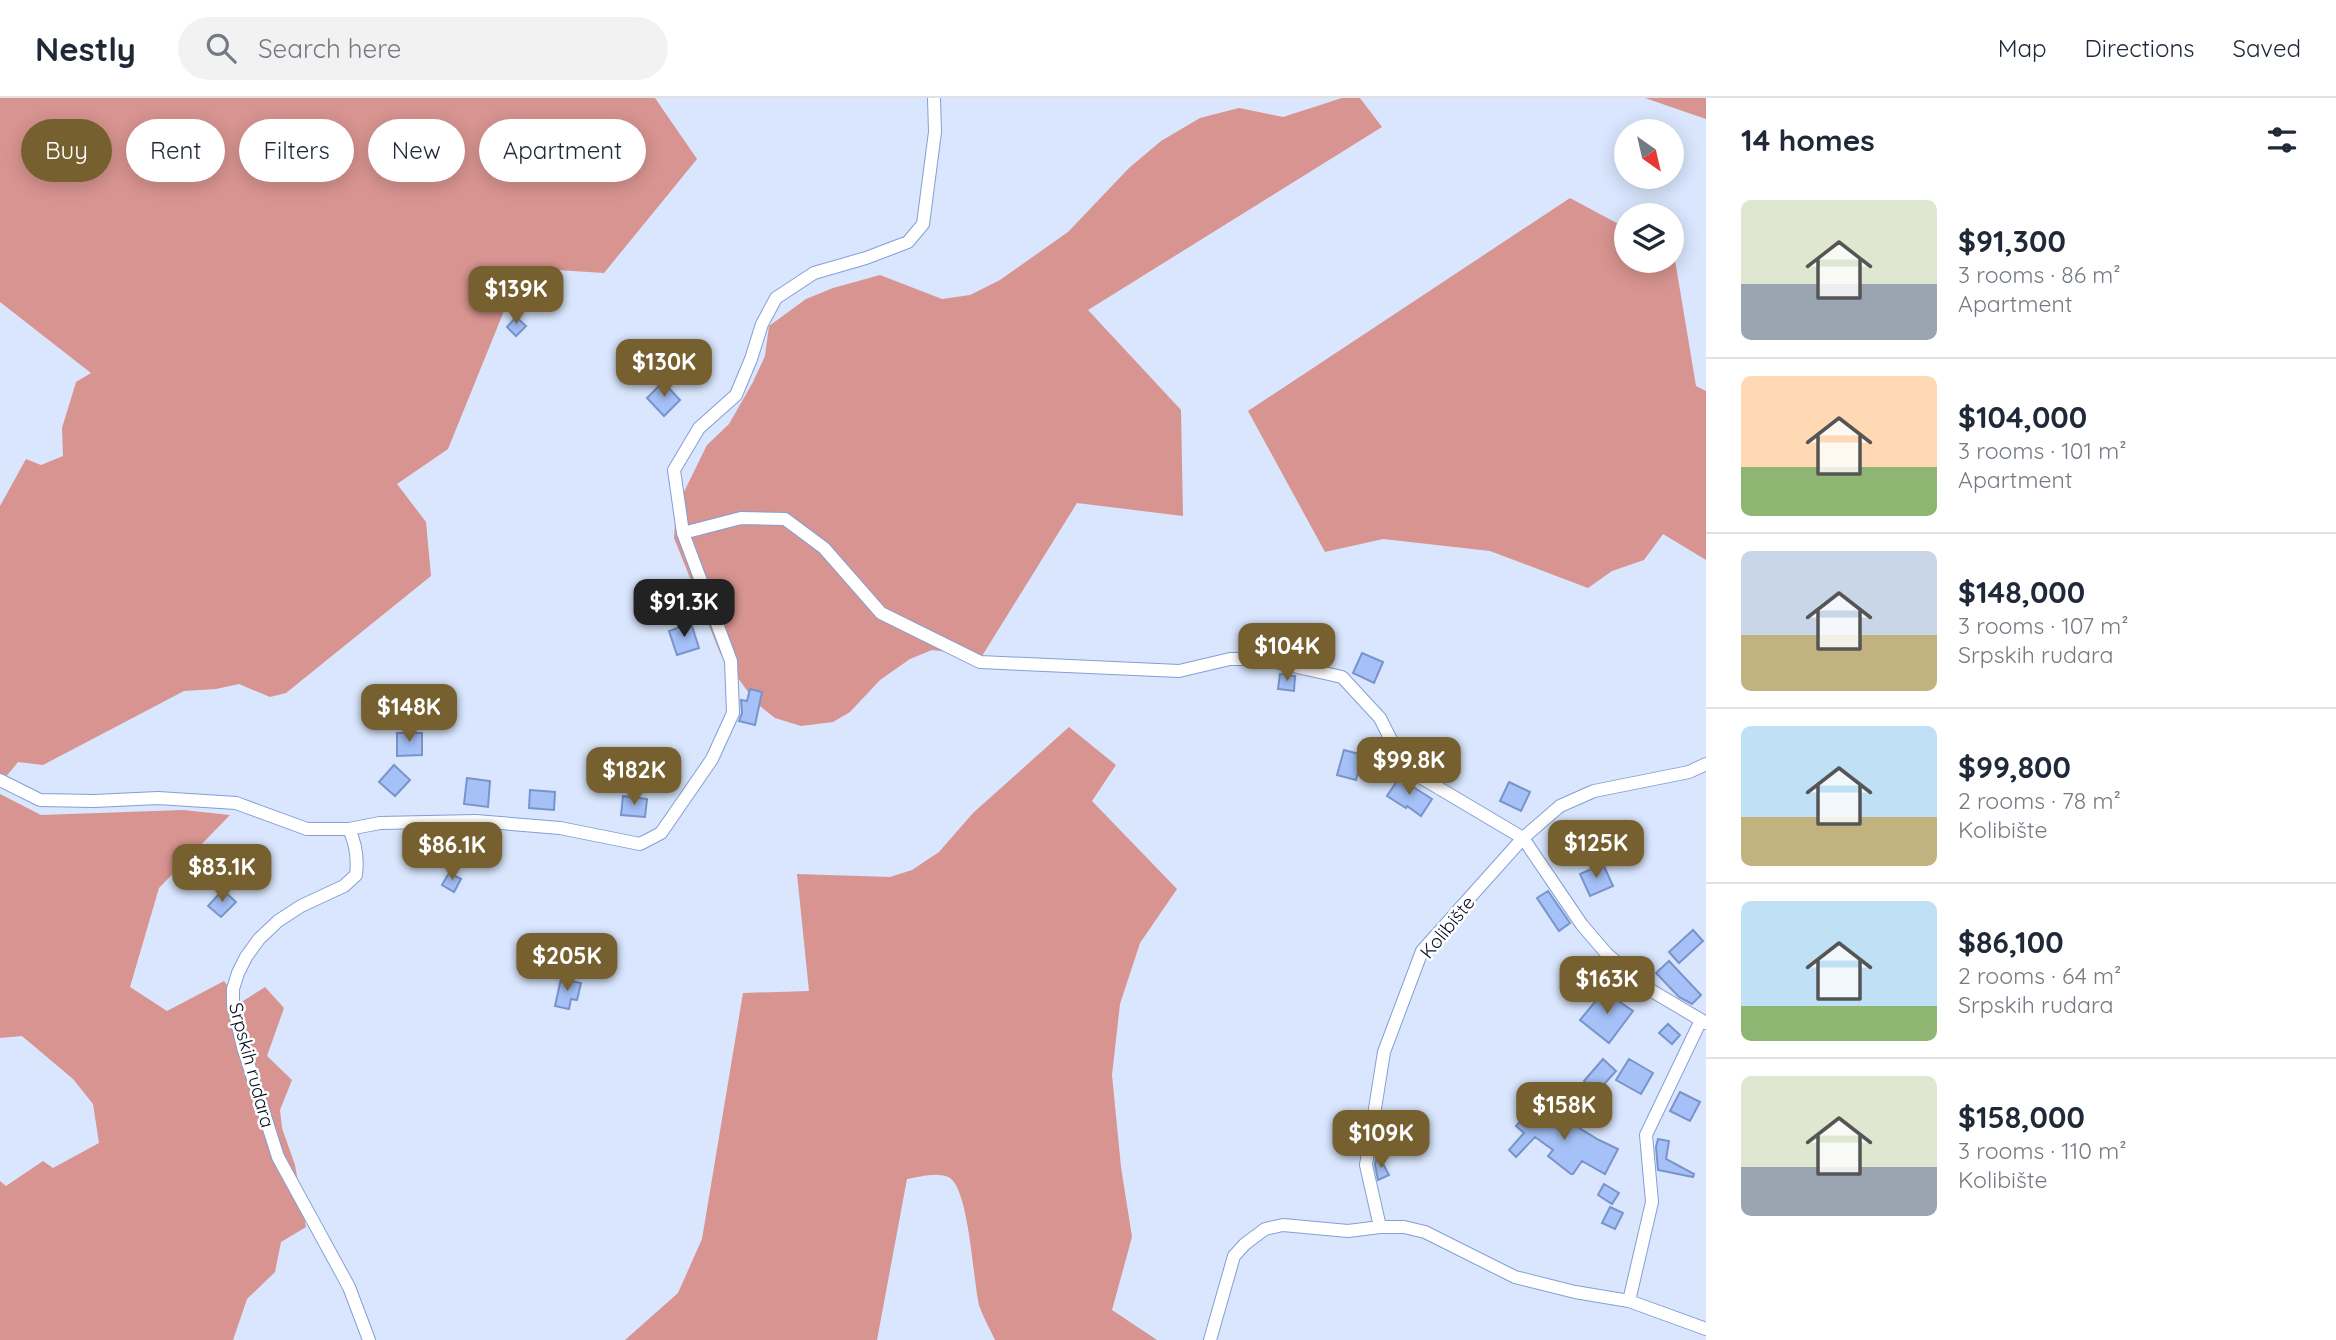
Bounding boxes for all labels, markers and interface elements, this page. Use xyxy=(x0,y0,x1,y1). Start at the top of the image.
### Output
search box xyxy=(178,17,668,80)
text: Nestly xyxy=(35,28,136,69)
icon: search xyxy=(202,29,240,67)
text: Search here xyxy=(258,32,401,65)
text: Map xyxy=(1998,33,2047,63)
text: Directions xyxy=(2085,33,2195,63)
text: Saved xyxy=(2233,33,2301,63)
chip: Buy xyxy=(21,119,112,182)
chip: Rent xyxy=(126,119,225,182)
chip: Filters xyxy=(239,119,354,182)
chip: New xyxy=(368,119,465,182)
chip: Apartment xyxy=(479,119,646,182)
north arrow xyxy=(1614,119,1684,189)
map controls xyxy=(1614,119,1684,273)
text: 14 homes xyxy=(1741,121,1875,159)
icon: filters xyxy=(2263,121,2301,159)
button: layers xyxy=(1614,203,1684,273)
text: $91,300 xyxy=(1958,222,2066,260)
icon: home xyxy=(1797,228,1881,312)
text: 3 rooms · 86 m² xyxy=(1958,260,2121,289)
pin: $139K xyxy=(467,266,565,326)
text: $139K xyxy=(484,274,548,303)
text: Apartment xyxy=(1958,289,2072,318)
pin: $130K xyxy=(615,340,713,399)
text: $130K xyxy=(632,347,696,376)
text: $104,000 xyxy=(1958,398,2087,436)
icon: home xyxy=(1797,404,1881,488)
text: 3 rooms · 101 m² xyxy=(1958,436,2127,465)
text: Apartment xyxy=(1958,465,2072,494)
text: $148,000 xyxy=(1958,573,2085,611)
icon: home xyxy=(1797,579,1881,663)
pin: $91.3K xyxy=(627,580,741,639)
text: $91.3K xyxy=(650,587,718,616)
text: 3 rooms · 107 m² xyxy=(1958,611,2129,640)
pin: $104K xyxy=(1238,624,1336,683)
text: $104K xyxy=(1254,631,1320,660)
text: Srpskih rudara xyxy=(1958,640,2113,669)
pin: $148K xyxy=(360,684,458,744)
text: $148K xyxy=(377,692,441,721)
pin: $99.8K xyxy=(1352,738,1466,797)
text: $99.8K xyxy=(1373,745,1445,774)
pin: $182K xyxy=(585,748,683,807)
text: $99,800 xyxy=(1958,748,2071,786)
icon: home xyxy=(1797,754,1881,838)
text: $182K xyxy=(602,755,666,784)
text: 2 rooms · 78 m² xyxy=(1958,786,2121,815)
text: Kolibište xyxy=(1958,815,2047,844)
pin: $125K xyxy=(1547,820,1645,880)
pin: $86.1K xyxy=(395,822,509,882)
text: $125K xyxy=(1564,828,1628,857)
text: $86.1K xyxy=(418,830,486,859)
pin: $83.1K xyxy=(165,844,279,904)
text: $83.1K xyxy=(188,852,256,881)
street label: Kolibište xyxy=(1414,891,1480,963)
text: $86,100 xyxy=(1958,923,2064,961)
icon: home xyxy=(1797,929,1881,1013)
pin: $205K xyxy=(518,934,616,993)
text: $205K xyxy=(532,941,602,970)
pin: $163K xyxy=(1558,956,1656,1016)
text: 2 rooms · 64 m² xyxy=(1958,961,2121,990)
text: $163K xyxy=(1576,964,1638,993)
text: Srpskih rudara xyxy=(1958,990,2113,1019)
street label: Srpskih rudara xyxy=(224,1000,280,1130)
pin: $158K xyxy=(1515,1082,1613,1142)
text: $158K xyxy=(1532,1090,1596,1119)
text: $158,000 xyxy=(1958,1098,2085,1136)
icon: home xyxy=(1797,1104,1881,1188)
pin: $109K xyxy=(1332,1110,1430,1170)
text: $109K xyxy=(1349,1118,1413,1147)
text: 3 rooms · 110 m² xyxy=(1958,1136,2127,1165)
text: Kolibište xyxy=(1958,1165,2047,1194)

